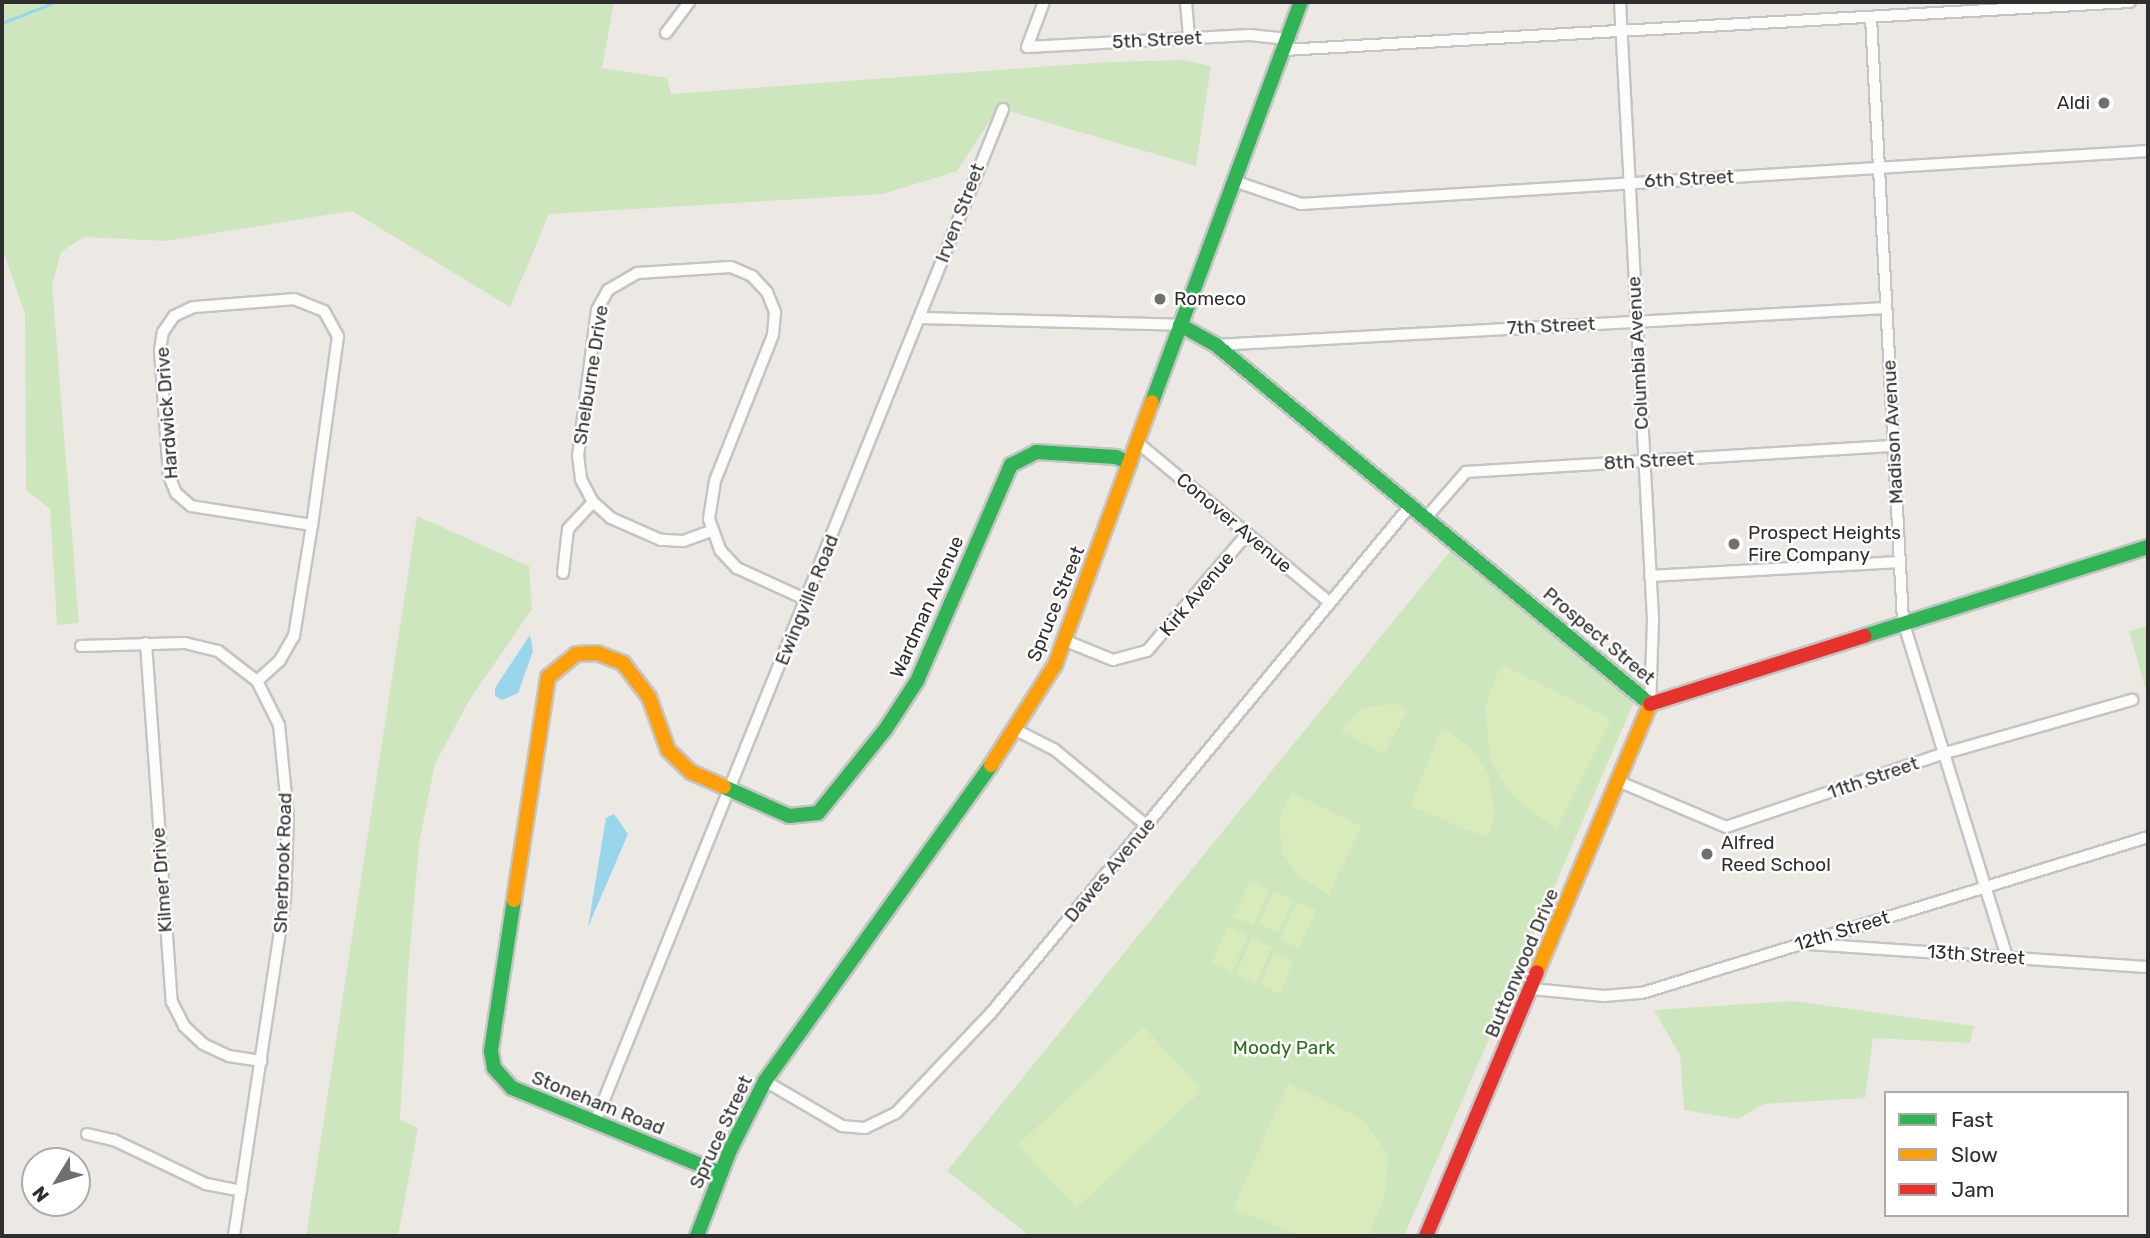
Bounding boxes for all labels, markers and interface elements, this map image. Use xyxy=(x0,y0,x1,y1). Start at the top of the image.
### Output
street label: 5th Street xyxy=(1112,26,1202,54)
place label: Aldi xyxy=(2057,92,2090,114)
marker: Aldi xyxy=(2096,95,2112,111)
street label: Irven Street xyxy=(931,160,989,266)
street label: 6th Street xyxy=(1643,165,1735,193)
street label: Columbia Avenue xyxy=(1623,275,1653,431)
place label: Romeco xyxy=(1174,288,1246,310)
marker: Romeco xyxy=(1152,291,1168,307)
street label: Shelburne Drive xyxy=(569,304,613,446)
street label: 7th Street xyxy=(1506,312,1596,340)
street label: Hardwick Drive xyxy=(151,346,183,480)
street label: Madison Avenue xyxy=(1878,359,1908,505)
street label: 8th Street xyxy=(1603,447,1695,475)
street label: Conover Avenue xyxy=(1171,468,1297,578)
place label: Prospect Heights Fire Company xyxy=(1748,522,1901,566)
street label: Ewingville Road xyxy=(770,531,844,669)
street label: Wardman Avenue xyxy=(885,532,969,682)
marker: Prospect Heights Fire Company xyxy=(1726,536,1742,552)
street label: Spruce Street xyxy=(1022,543,1090,665)
street label: Kirk Avenue xyxy=(1155,547,1239,641)
street label: Prospect Street xyxy=(1538,582,1660,690)
street label: 11th Street xyxy=(1824,752,1922,804)
street label: Sherbrook Road xyxy=(269,792,297,934)
street label: Dawes Avenue xyxy=(1059,813,1161,927)
street label: Kilmer Drive xyxy=(147,826,177,934)
place label: Alfred Reed School xyxy=(1721,832,1831,876)
marker: Alfred Reed School xyxy=(1699,846,1715,862)
street label: Buttonwood Drive xyxy=(1480,885,1564,1041)
street label: 12th Street xyxy=(1792,906,1892,956)
street label: 13th Street xyxy=(1926,940,2026,970)
park label: Moody Park xyxy=(1233,1037,1335,1059)
street label: Stoneham Road xyxy=(528,1066,668,1140)
street label: Spruce Street xyxy=(685,1072,757,1192)
legend xyxy=(1884,1091,2129,1217)
text: Fast xyxy=(1951,1107,1993,1132)
text: Slow xyxy=(1951,1142,1998,1167)
north arrow xyxy=(21,1147,91,1217)
text: Jam xyxy=(1951,1177,1995,1202)
text: N xyxy=(27,1182,54,1206)

